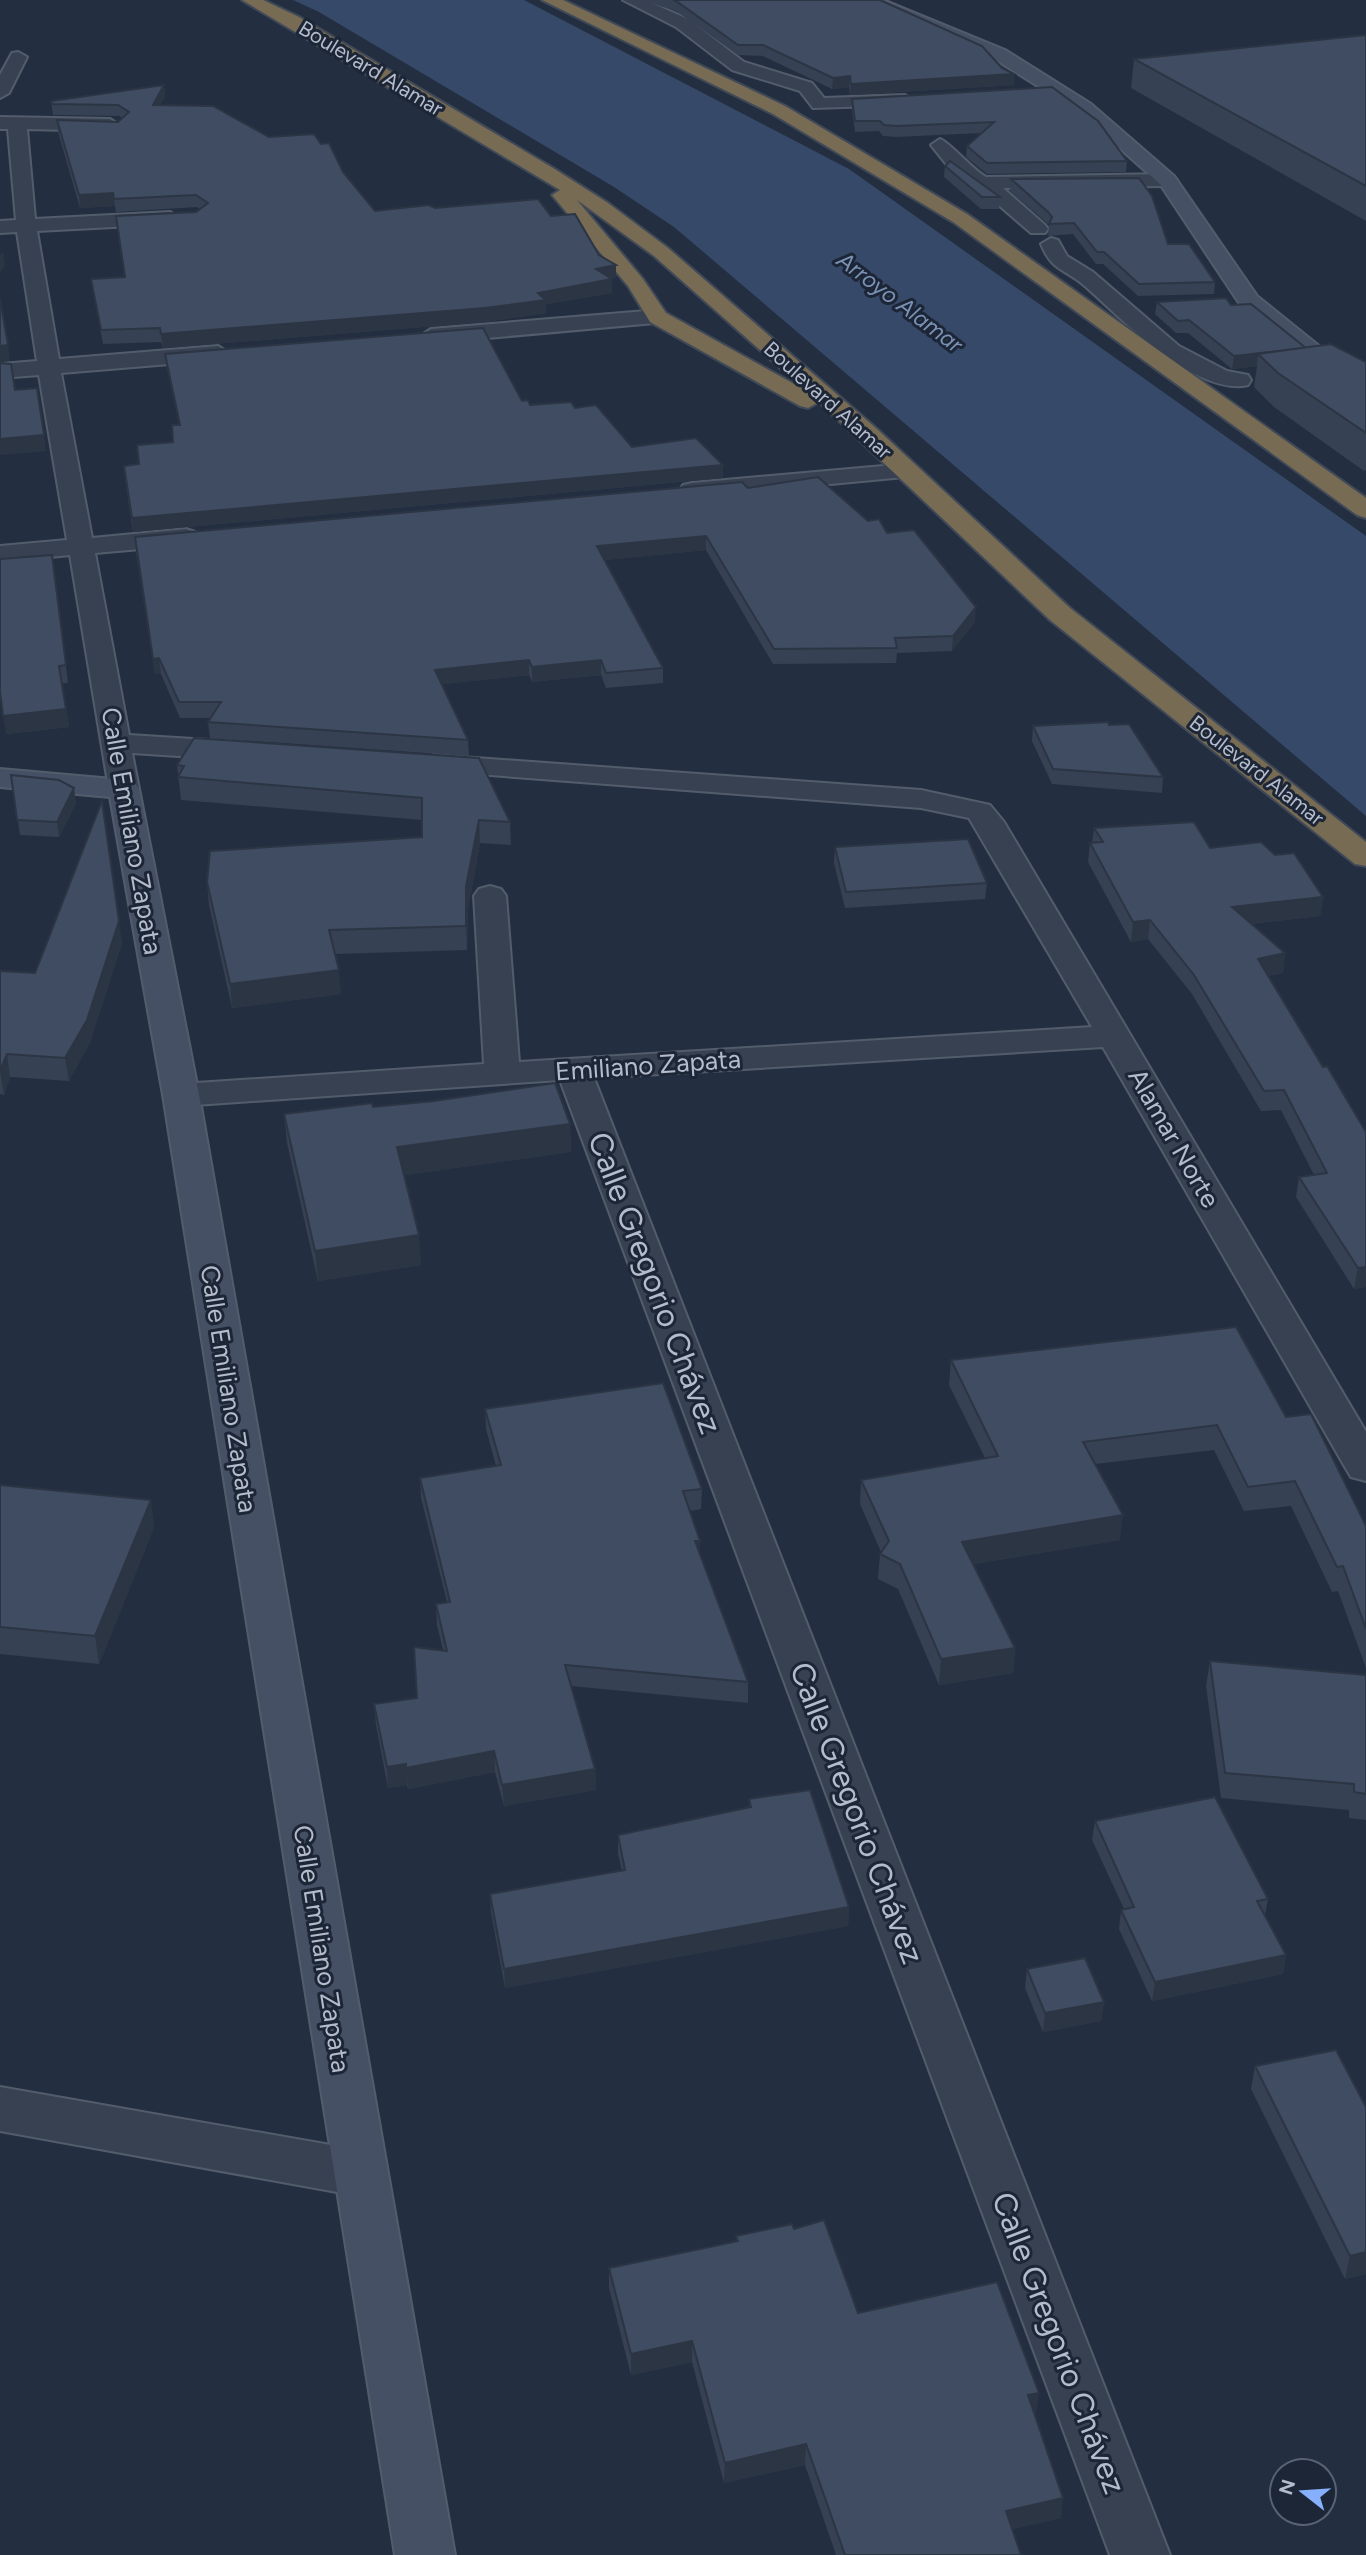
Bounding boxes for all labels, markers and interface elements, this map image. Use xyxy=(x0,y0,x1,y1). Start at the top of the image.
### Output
street label: Boulevard Alamar xyxy=(294,15,448,121)
water label: Arroyo Alamar xyxy=(831,245,969,359)
street label: Boulevard Alamar xyxy=(759,336,897,464)
street label: Calle Emiliano Zapata xyxy=(95,705,169,957)
street label: Boulevard Alamar xyxy=(1185,710,1329,830)
street label: Emiliano Zapata xyxy=(554,1043,742,1087)
street label: Alamar Norte xyxy=(1121,1063,1227,1213)
street label: Calle Gregorio Chávez xyxy=(580,1127,730,1439)
street label: Calle Emiliano Zapata xyxy=(194,1263,264,1515)
street label: Calle Gregorio Chávez xyxy=(782,1657,932,1969)
street label: Calle Emiliano Zapata xyxy=(287,1823,357,2075)
street label: Calle Gregorio Chávez xyxy=(984,2187,1134,2499)
north arrow xyxy=(1268,2457,1338,2527)
text: N xyxy=(1274,2477,1300,2498)

